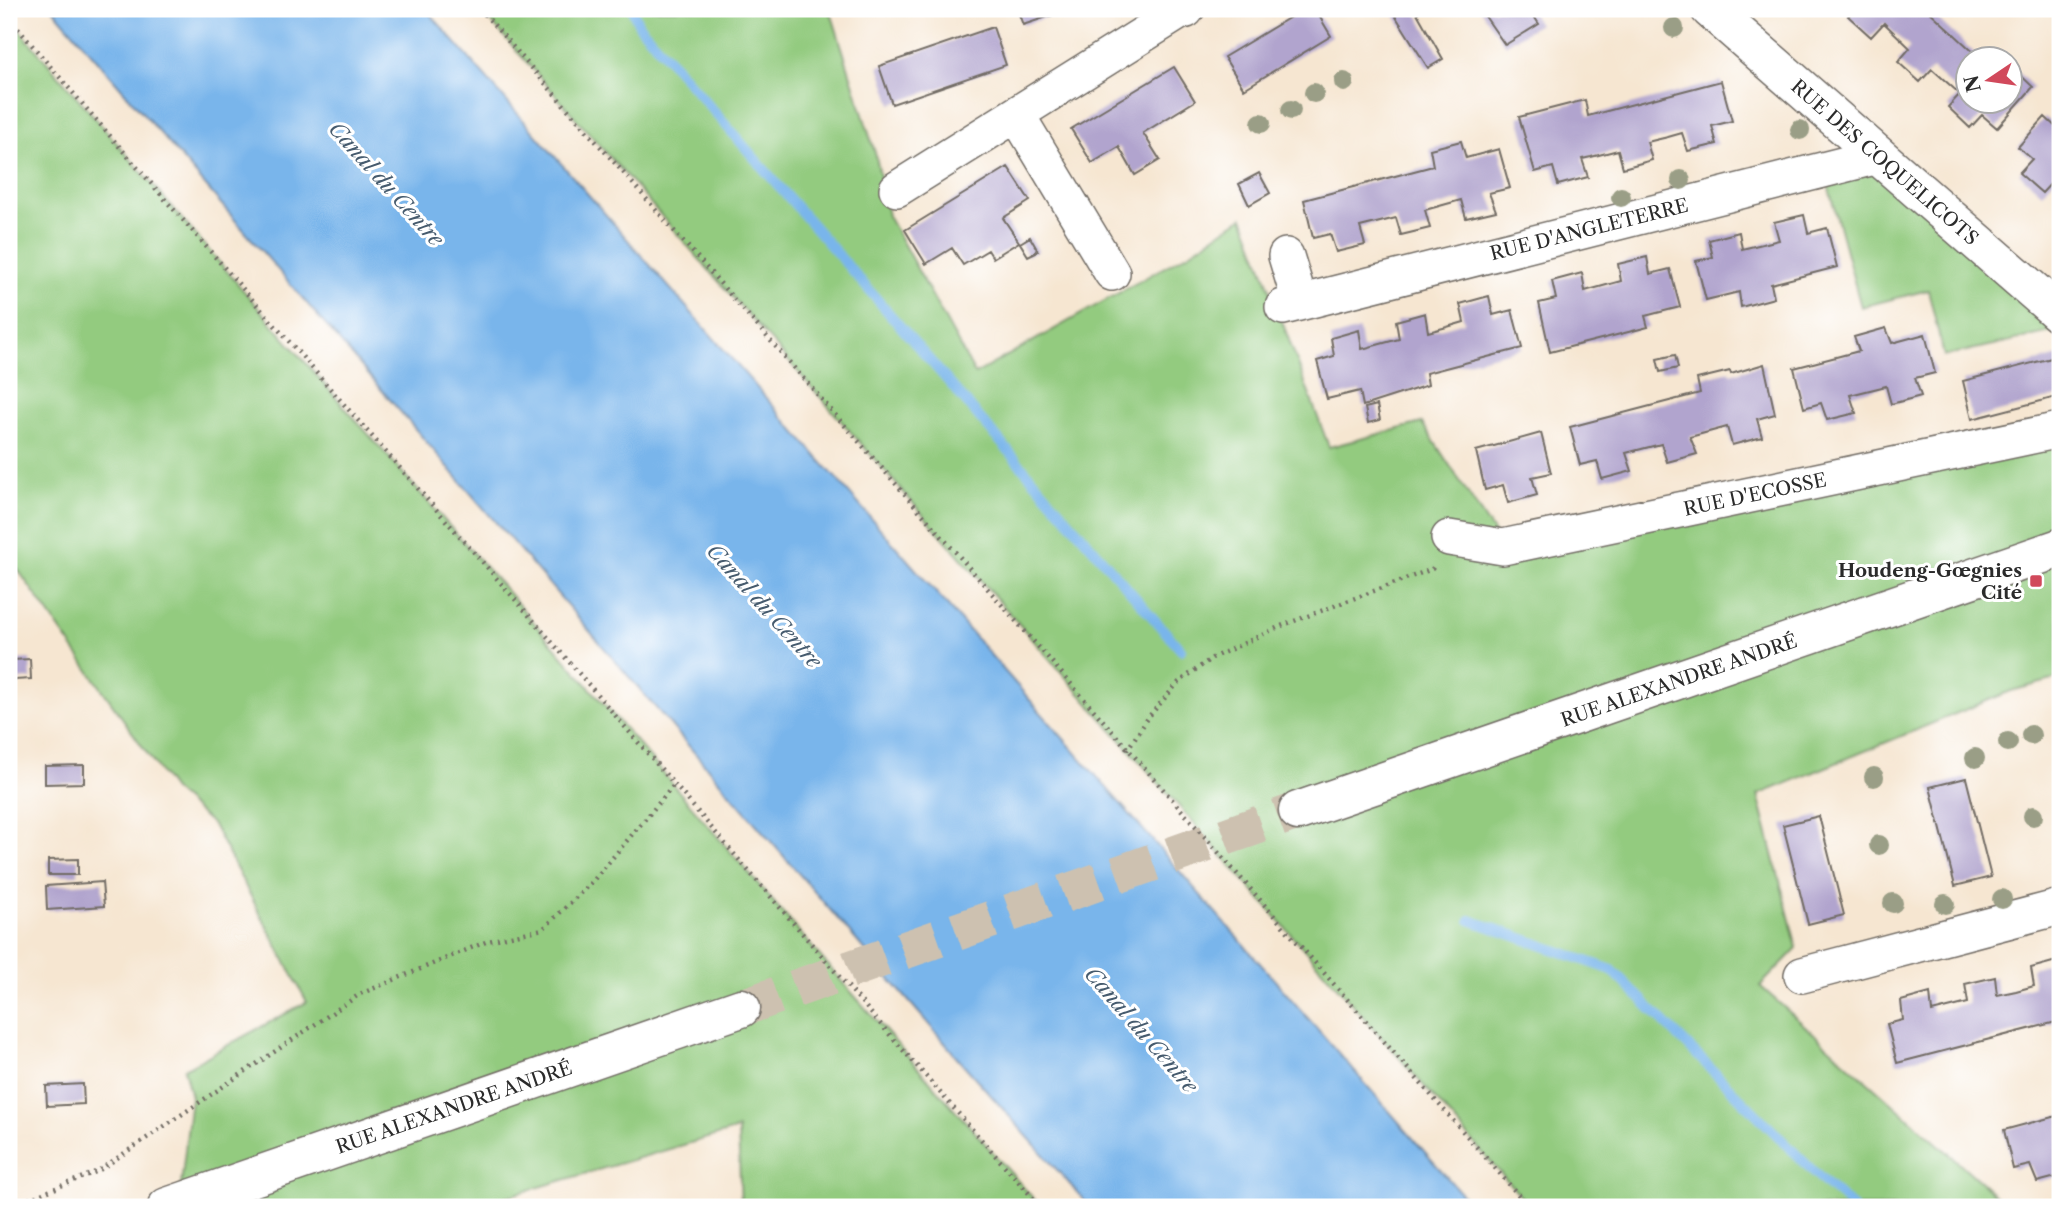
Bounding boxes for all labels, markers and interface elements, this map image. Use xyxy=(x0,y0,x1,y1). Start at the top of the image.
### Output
north arrow xyxy=(1954,46,2024,116)
text: N xyxy=(1960,73,1986,94)
street label: RUE DES COQUELICOTS xyxy=(1786,75,1983,250)
water label: Canal du Centre xyxy=(324,116,449,252)
street label: RUE D'ANGLETERRE xyxy=(1488,194,1691,265)
street label: RUE D'ECOSSE xyxy=(1682,468,1829,521)
water label: Canal du Centre xyxy=(702,538,827,674)
place label: Houdeng-Gœgnies Cité xyxy=(1838,559,2022,604)
marker: Houdeng-Gœgnies Cité xyxy=(2028,573,2044,589)
street label: RUE ALEXANDRE ANDRÉ xyxy=(1558,629,1800,732)
water label: Canal du Centre xyxy=(1080,962,1203,1098)
street label: RUE ALEXANDRE ANDRÉ xyxy=(333,1056,575,1159)

